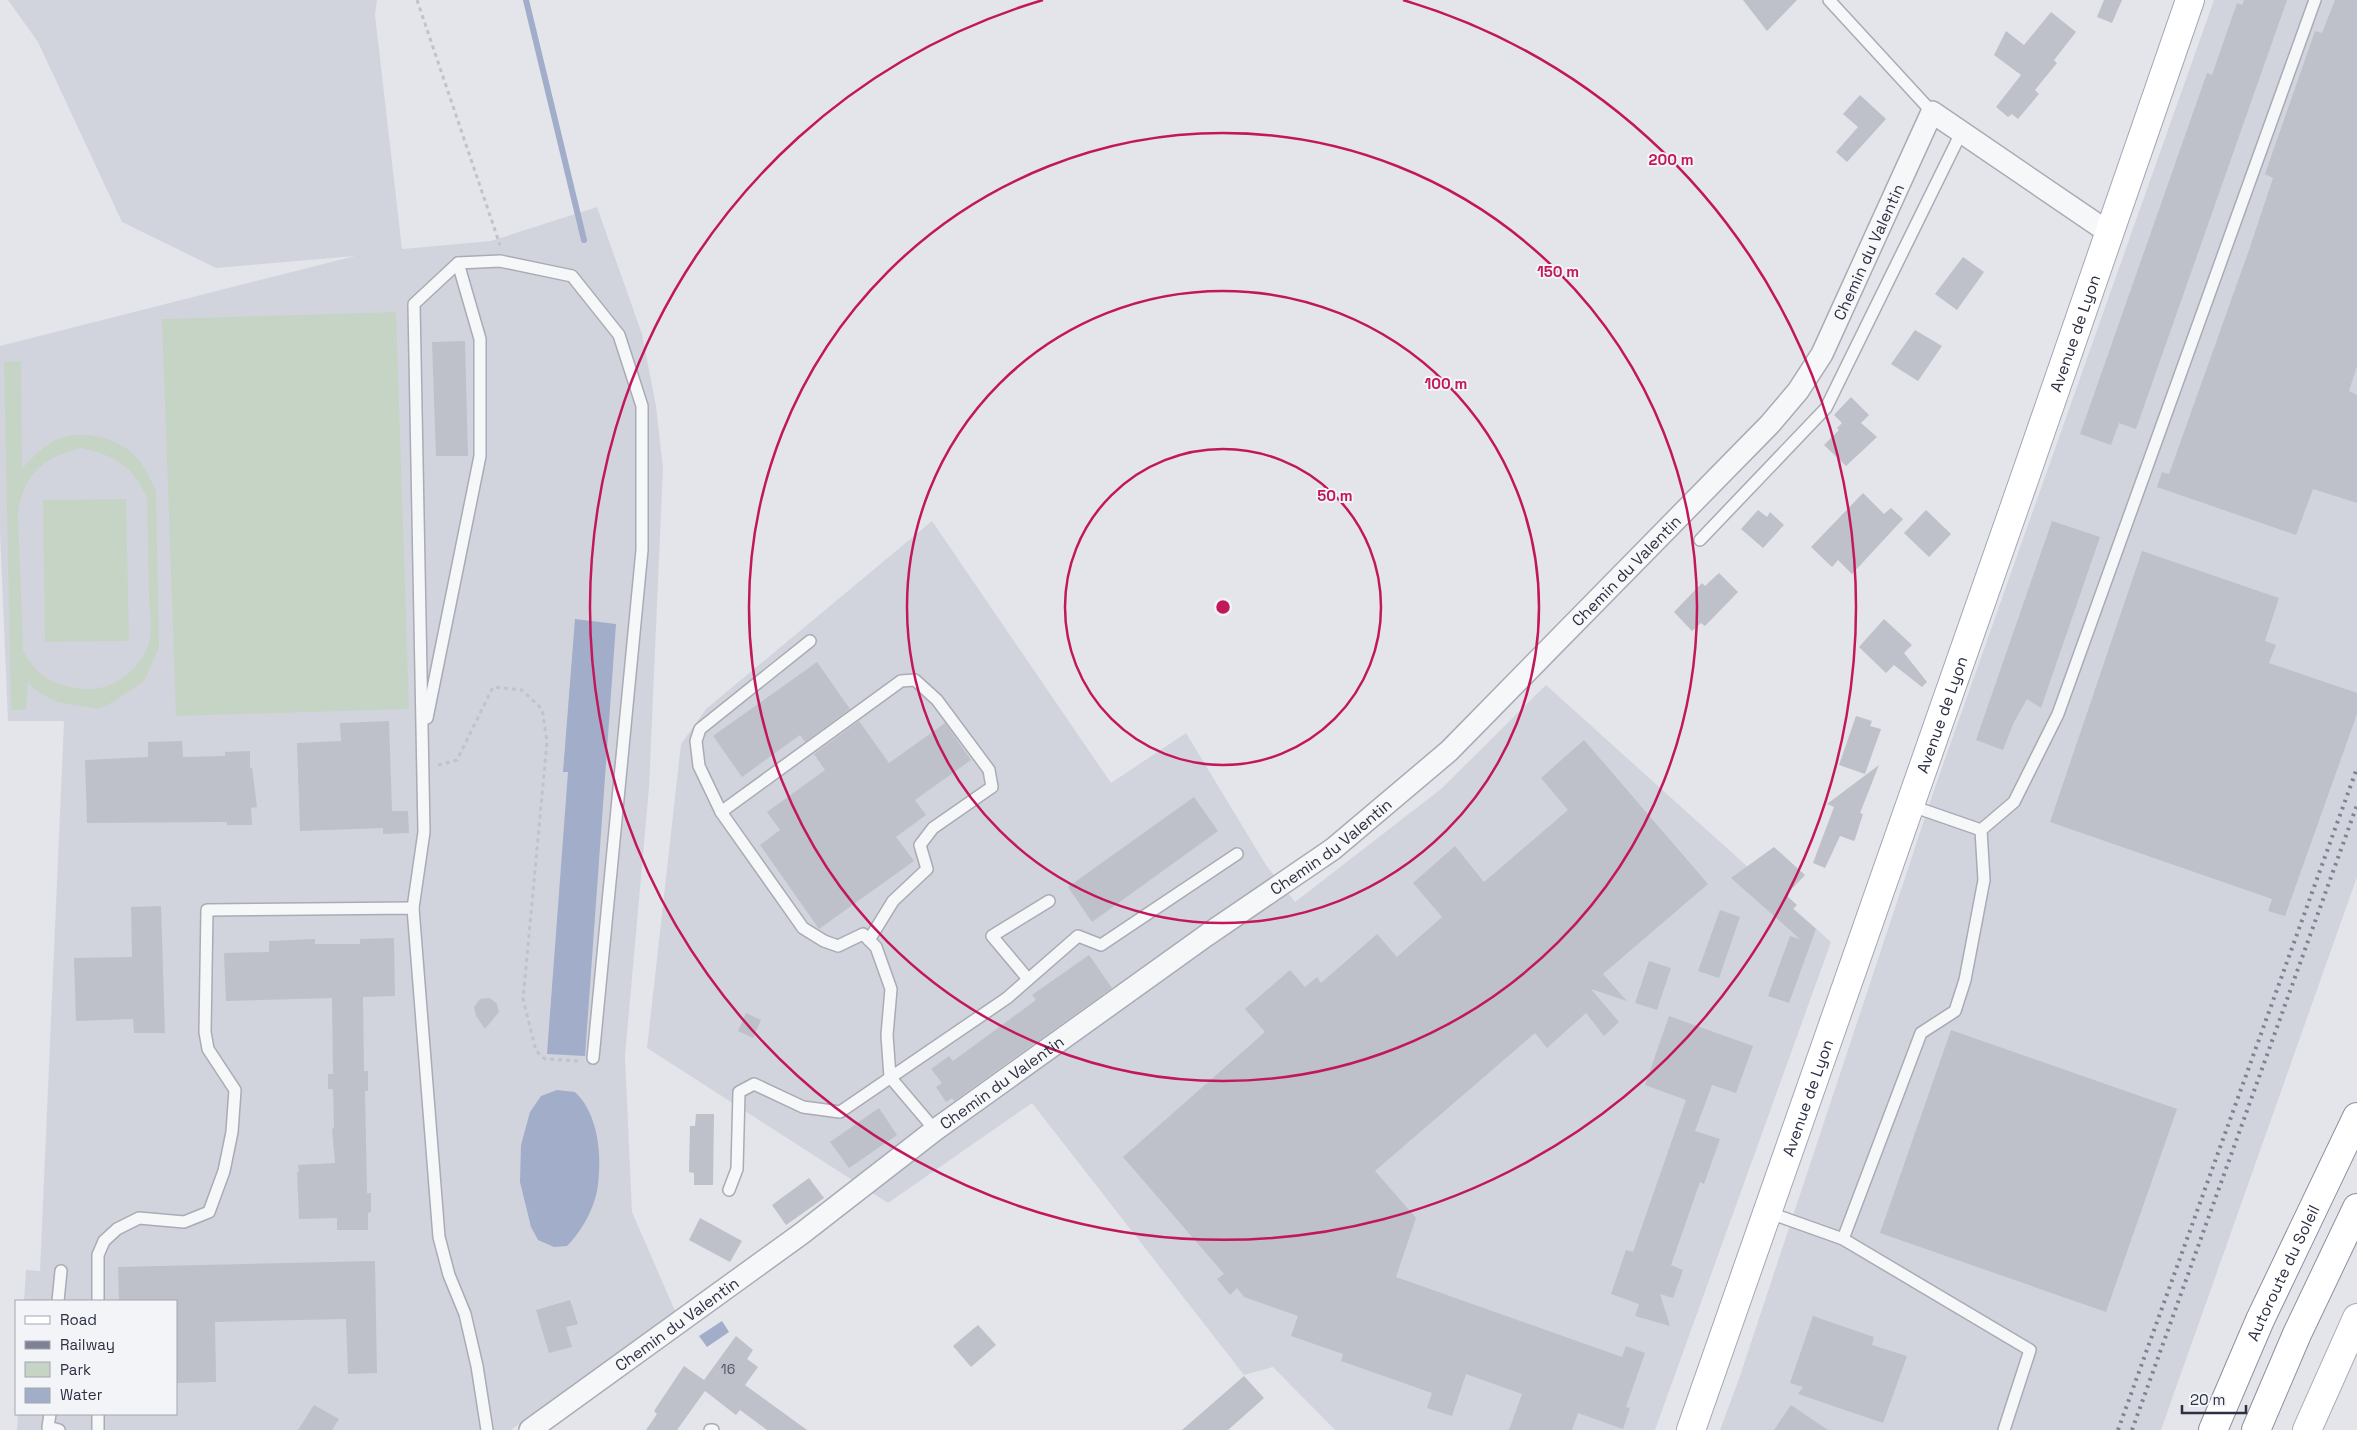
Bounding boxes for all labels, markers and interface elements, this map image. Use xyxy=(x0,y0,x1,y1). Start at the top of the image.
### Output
text: 200 m xyxy=(1649,150,1693,169)
street label: Chemin du Valentin xyxy=(1829,180,1909,324)
text: 150 m xyxy=(1537,262,1579,281)
street label: Avenue de Lyon xyxy=(2045,272,2105,395)
text: 100 m xyxy=(1425,374,1467,393)
text: 50 m xyxy=(1317,486,1353,505)
street label: Chemin du Valentin xyxy=(1567,511,1686,631)
centre of rings xyxy=(1214,598,1232,616)
street label: Avenue de Lyon xyxy=(1912,653,1972,776)
street label: Chemin du Valentin xyxy=(1266,794,1396,900)
street label: Chemin du Valentin xyxy=(936,1031,1068,1134)
street label: Avenue de Lyon xyxy=(1778,1037,1838,1159)
street label: Autoroute du Soleil xyxy=(2242,1202,2324,1344)
street label: Chemin du Valentin xyxy=(611,1272,743,1376)
legend xyxy=(15,1300,178,1415)
text: Road xyxy=(60,1310,97,1329)
text: Railway xyxy=(60,1335,115,1354)
text: Park xyxy=(60,1360,91,1379)
house number: 16 xyxy=(721,1360,735,1378)
scale bar xyxy=(2182,1382,2246,1414)
text: Water xyxy=(60,1385,103,1404)
text: 20 m xyxy=(2190,1390,2225,1409)

